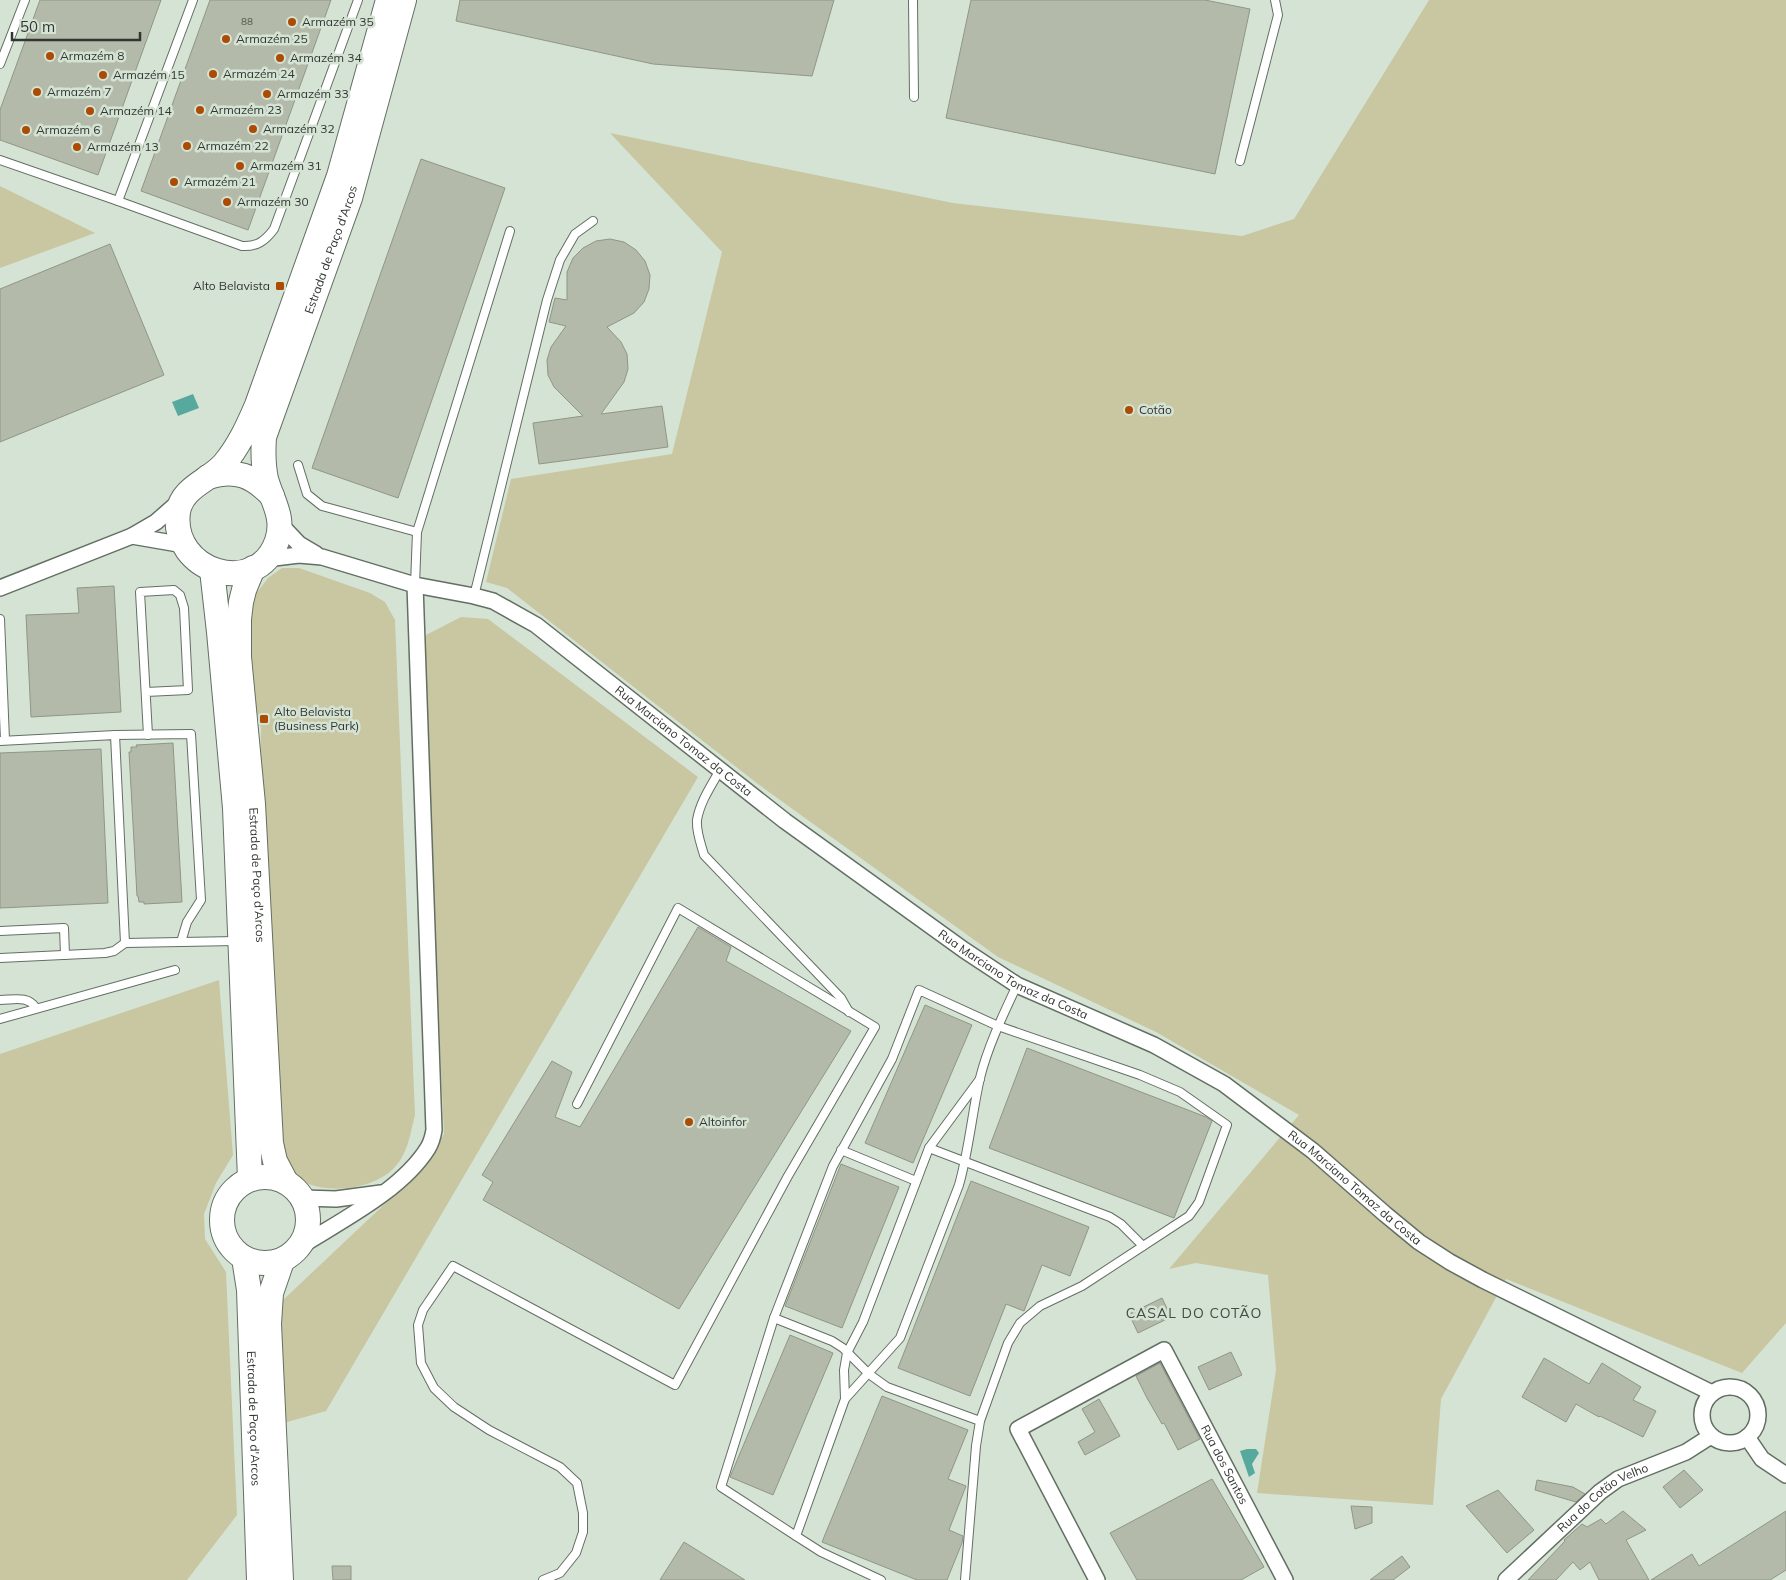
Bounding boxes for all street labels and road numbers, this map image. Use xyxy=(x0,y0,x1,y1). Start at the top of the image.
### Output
street label: Estrada de Paço d'Arcos xyxy=(301,184,360,316)
street label: Rua Marciano Tomaz da Costa xyxy=(612,682,755,799)
street label: Estrada de Paço d'Arcos xyxy=(246,807,268,943)
street label: Rua Marciano Tomaz da Costa xyxy=(936,926,1091,1022)
street label: Rua Marciano Tomaz da Costa xyxy=(1285,1127,1425,1248)
street label: Estrada de Paço d'Arcos xyxy=(244,1351,264,1486)
street label: Rua dos Santos xyxy=(1198,1422,1252,1507)
street label: Rua do Cotão Velho xyxy=(1554,1460,1650,1535)

